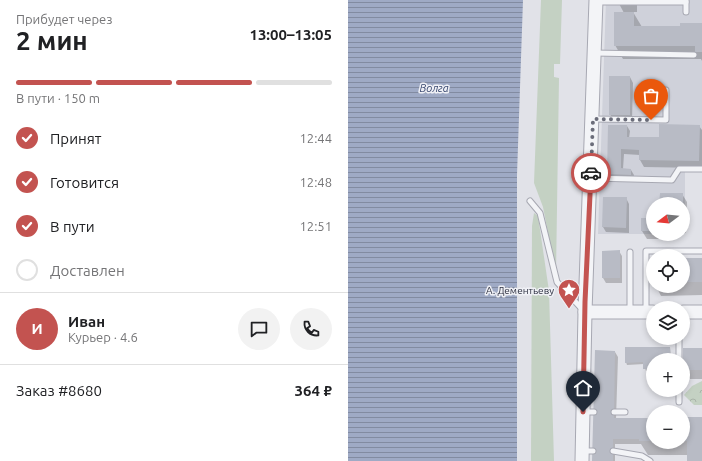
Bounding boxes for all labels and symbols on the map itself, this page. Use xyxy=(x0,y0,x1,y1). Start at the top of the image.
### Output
pin xyxy=(634,79,668,120)
water label: Волга xyxy=(419,82,449,94)
courier xyxy=(571,153,611,193)
north arrow xyxy=(646,197,690,241)
place icon: А. Дементьеву xyxy=(556,277,582,310)
place label: А. Дементьеву xyxy=(486,285,554,296)
pin xyxy=(566,371,600,412)

